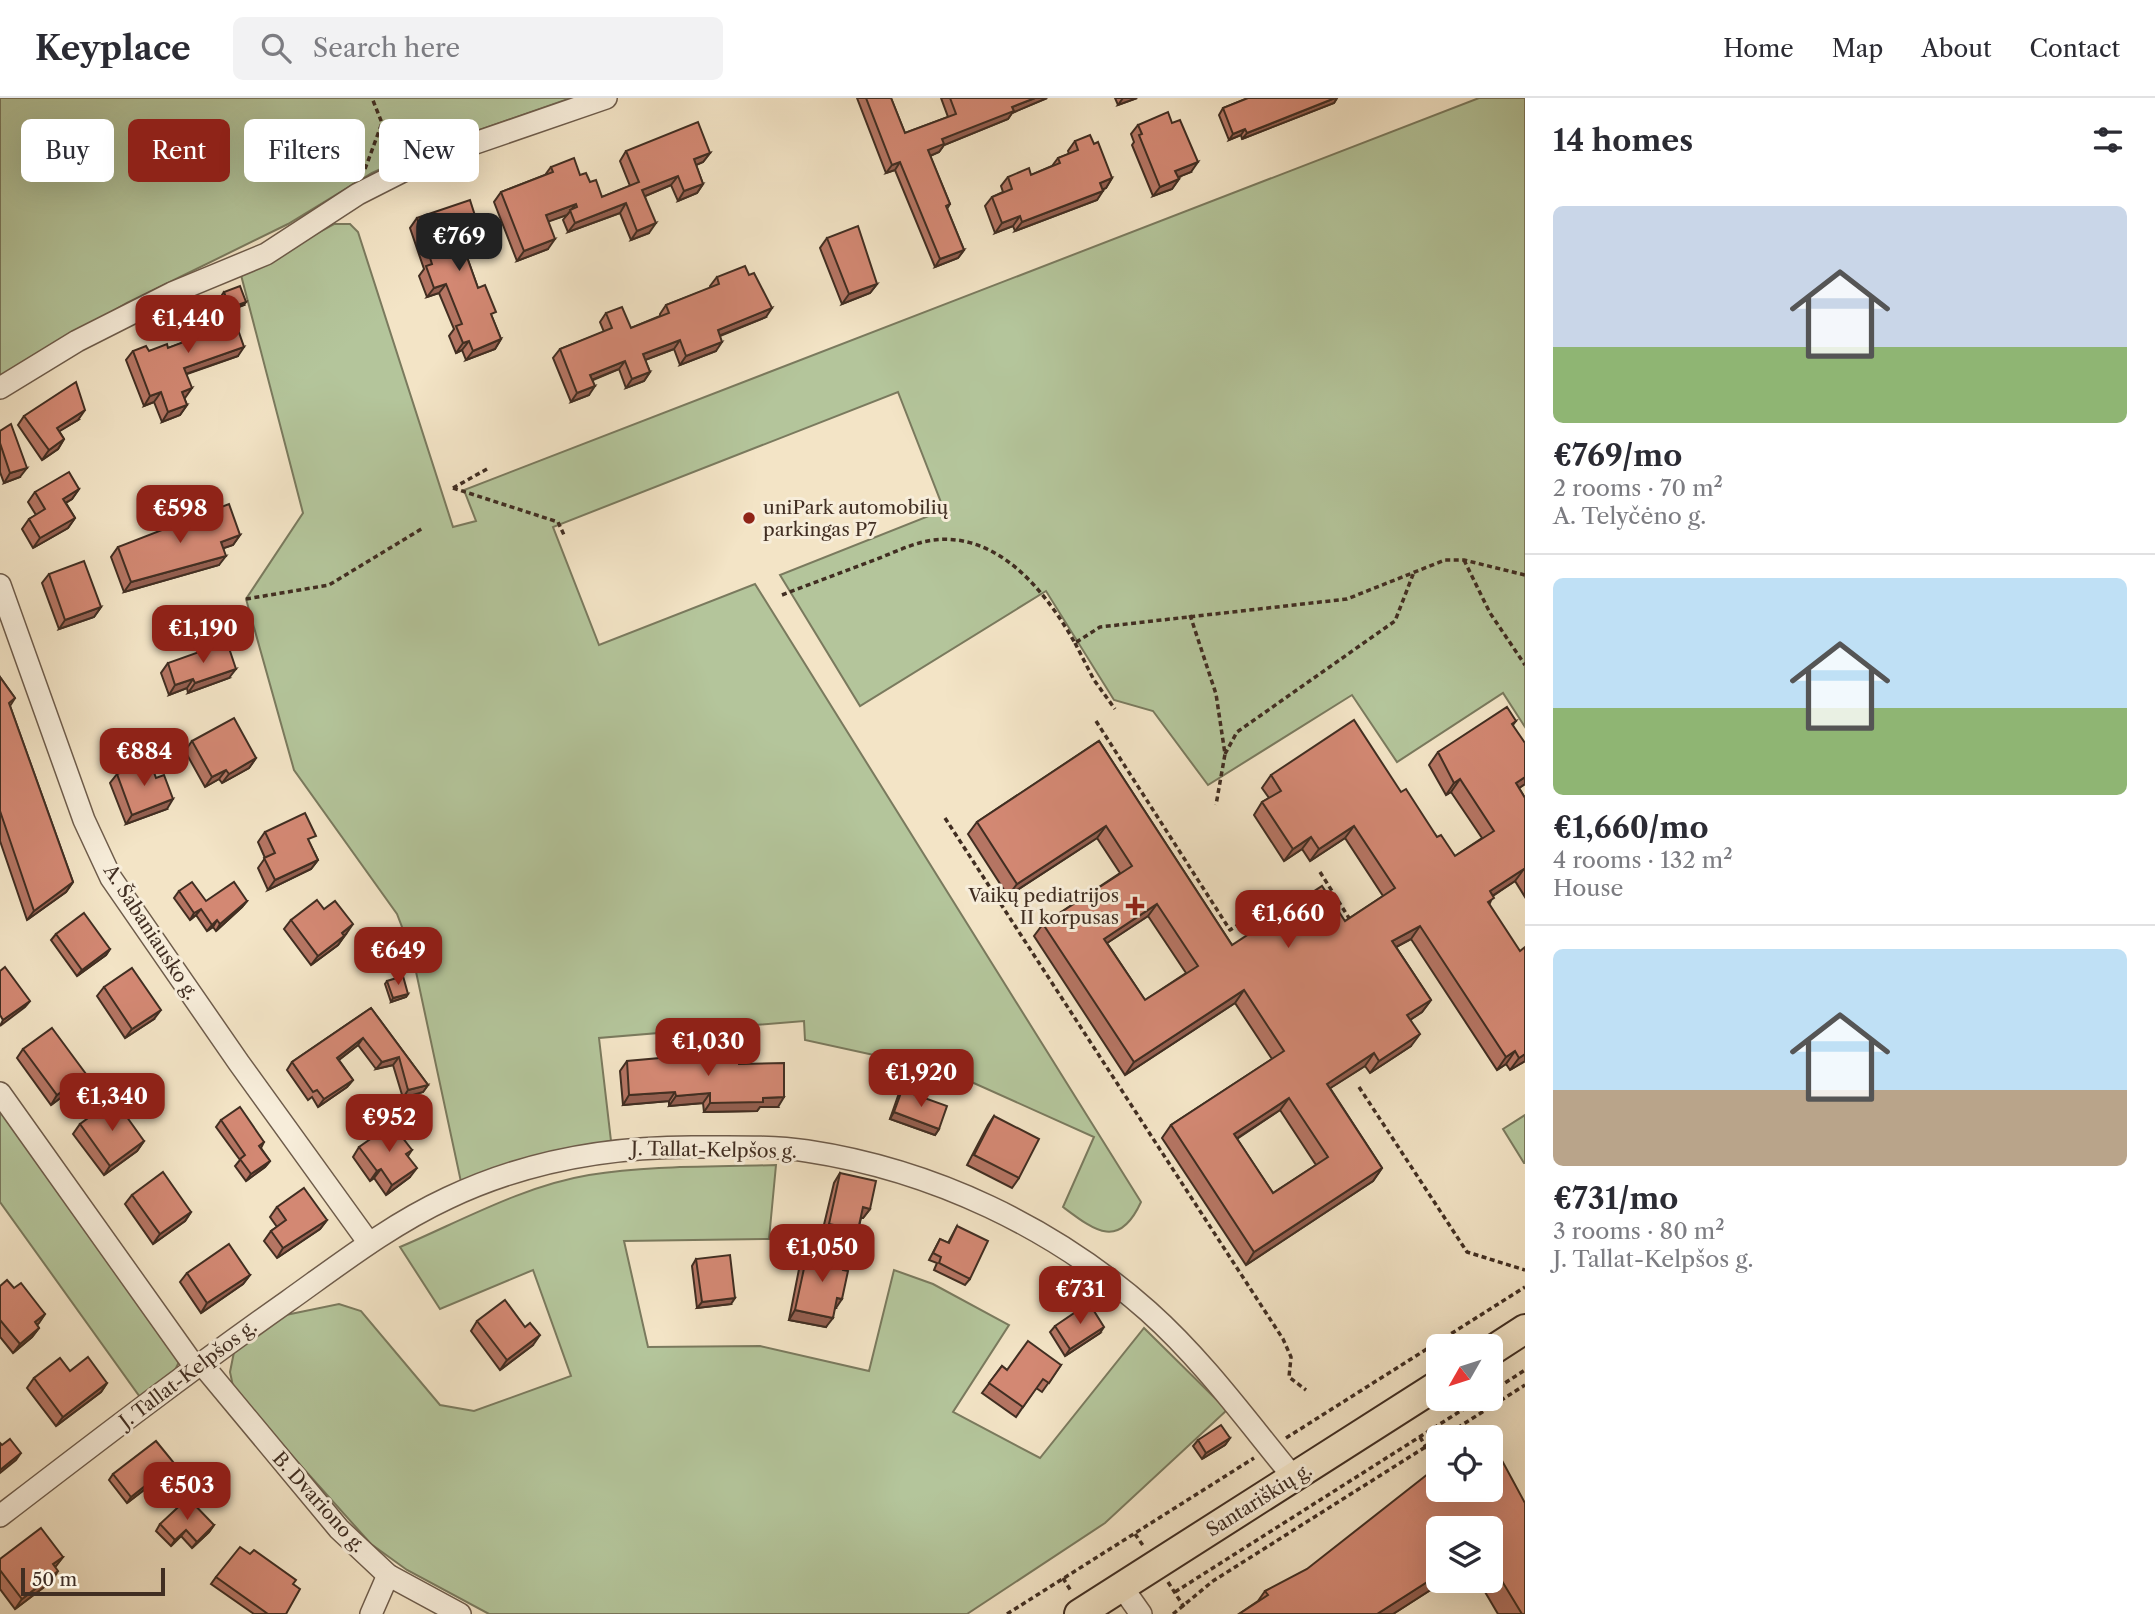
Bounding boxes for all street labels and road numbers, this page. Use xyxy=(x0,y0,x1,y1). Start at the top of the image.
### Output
street label: A. Šabaniausko g. xyxy=(98,859,204,1004)
street label: J. Tallat-Kelpšos g. xyxy=(628,1137,797,1163)
street label: J. Tallat-Kelpšos g. xyxy=(113,1315,261,1435)
street label: B. Dvariono g. xyxy=(268,1447,370,1557)
street label: Santariškių g. xyxy=(1202,1458,1316,1542)

